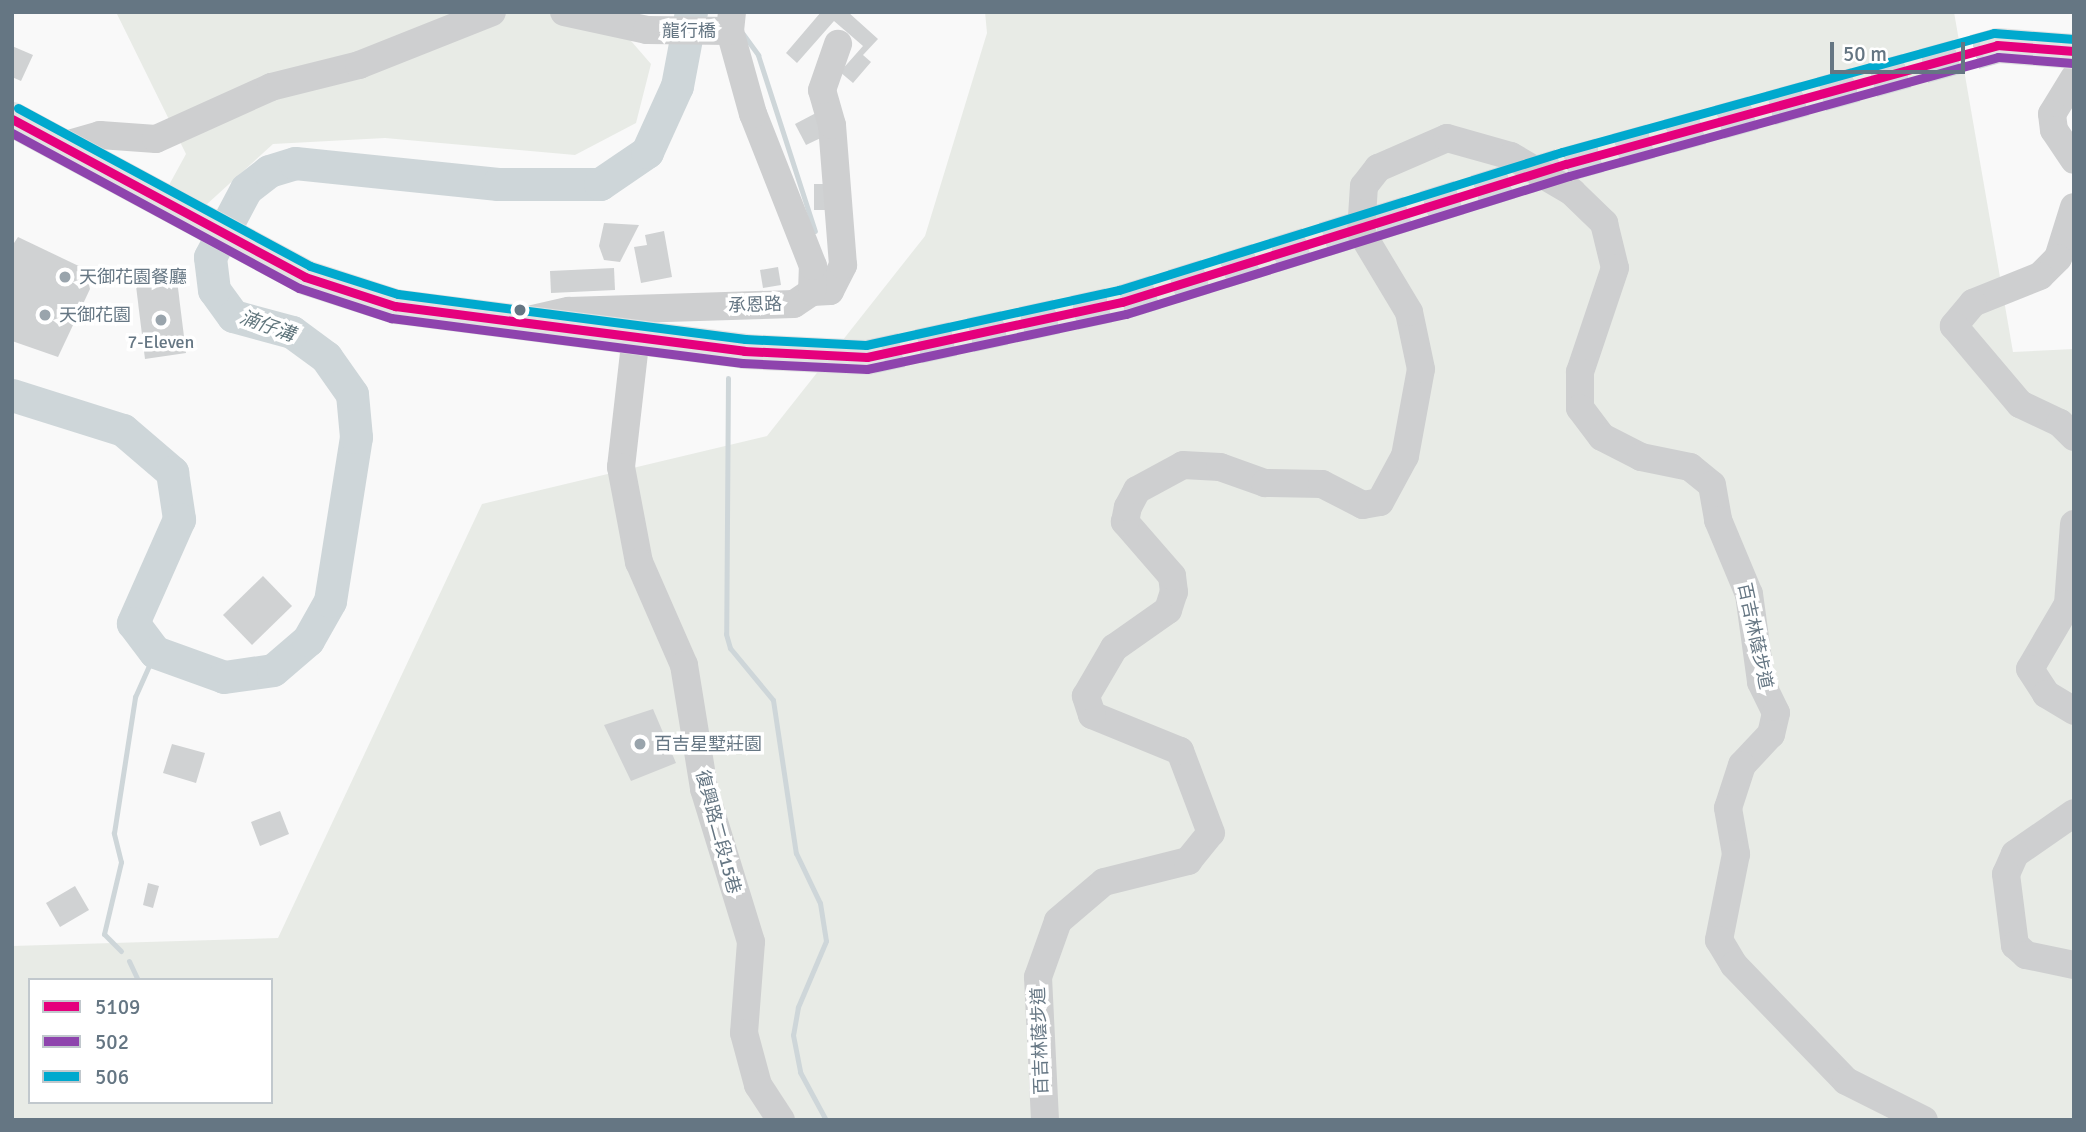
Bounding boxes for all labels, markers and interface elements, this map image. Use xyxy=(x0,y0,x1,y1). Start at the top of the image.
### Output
street label: 龍行橋 xyxy=(662,20,716,42)
scale bar xyxy=(1834,28,1969,72)
text: 50 m xyxy=(1843,41,1887,67)
place label: 天御花園餐廳 xyxy=(79,266,187,288)
marker: 天御花園餐廳 xyxy=(57,269,73,285)
street label: 承恩路 xyxy=(728,293,782,317)
unlabelled marker xyxy=(513,303,527,317)
place label: 天御花園 xyxy=(59,304,131,326)
marker: 天御花園 xyxy=(37,307,53,323)
water label: 湳仔溝 xyxy=(236,307,298,347)
marker: 7-Eleven xyxy=(153,312,169,328)
place label: 7-Eleven xyxy=(128,331,194,353)
street label: 百吉林蔭步道 xyxy=(1733,581,1777,691)
place label: 百吉星墅莊園 xyxy=(654,733,762,755)
marker: 百吉星墅莊園 xyxy=(632,736,648,752)
street label: 復興路二段15巷 xyxy=(691,768,745,896)
legend xyxy=(28,978,273,1104)
street label: 百吉林蔭步道 xyxy=(1027,987,1053,1095)
text: 5109 xyxy=(95,994,140,1020)
text: 502 xyxy=(95,1029,129,1055)
text: 506 xyxy=(95,1064,129,1090)

